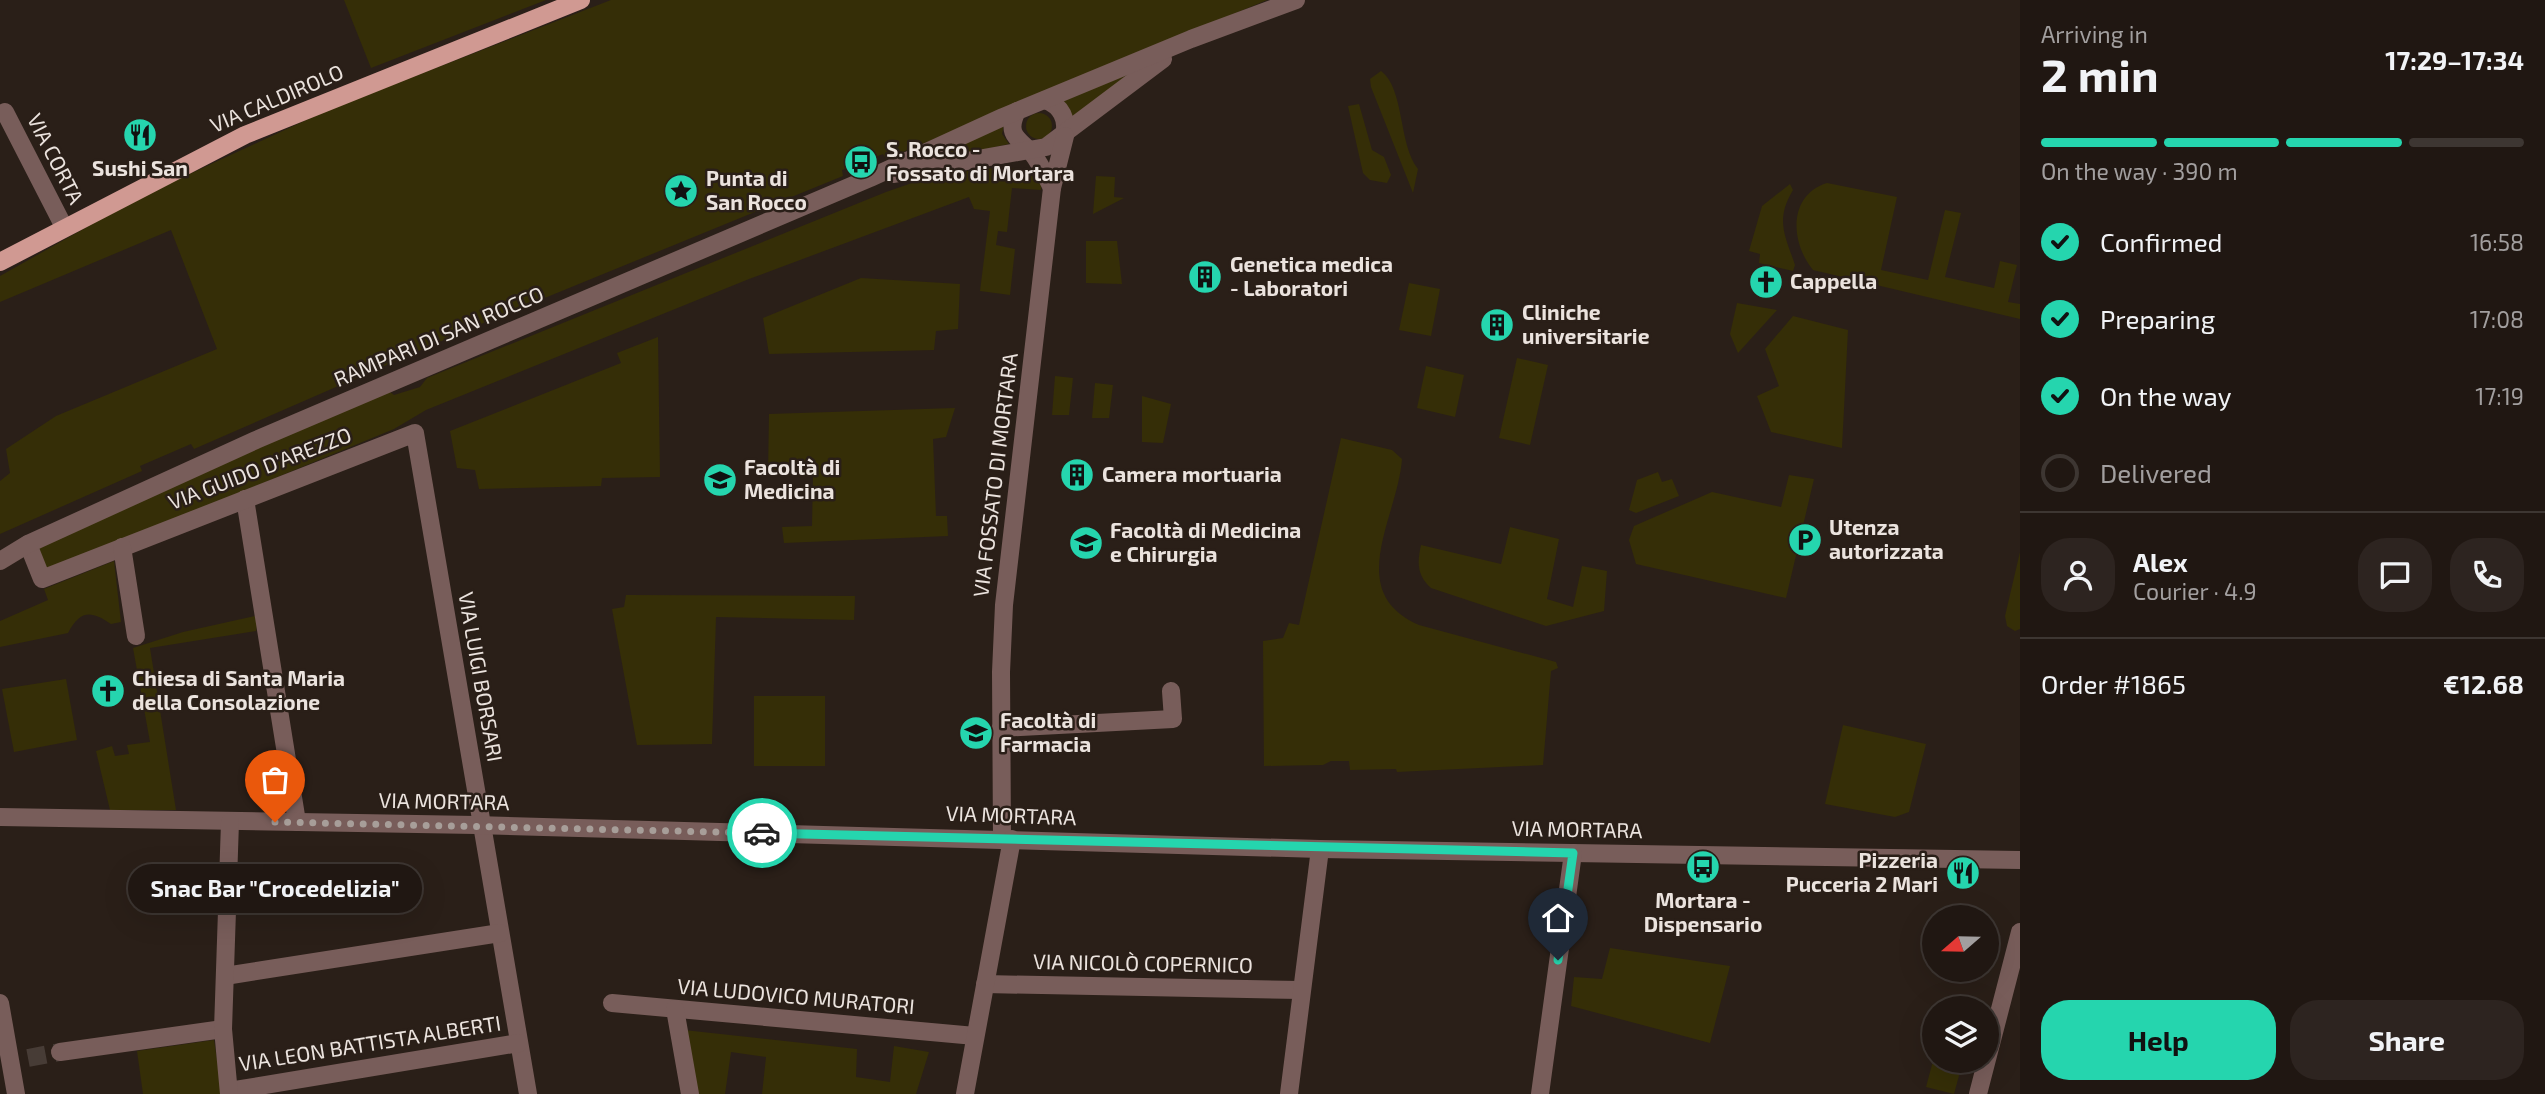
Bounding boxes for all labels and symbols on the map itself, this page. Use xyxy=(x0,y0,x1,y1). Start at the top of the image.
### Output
street label: VIA CALDIROLO xyxy=(206,58,347,137)
street label: VIA CORTA xyxy=(23,109,90,208)
restaurant icon: Sushi San xyxy=(121,116,159,154)
place label: S. Rocco - Fossato di Mortara xyxy=(886,136,1074,185)
bus stop icon: S. Rocco - Fossato di Mortara xyxy=(842,143,880,181)
place label: Sushi San xyxy=(92,155,188,180)
place label: Punta di San Rocco xyxy=(706,165,807,214)
place icon: Punta di San Rocco xyxy=(662,172,700,210)
place label: Genetica medica - Laboratori xyxy=(1230,251,1393,300)
building icon: Genetica medica - Laboratori xyxy=(1186,258,1224,296)
church icon: Cappella xyxy=(1747,263,1785,301)
place label: Cappella xyxy=(1790,268,1877,293)
street label: RAMPARI DI SAN ROCCO xyxy=(330,280,547,391)
place label: Cliniche universitarie xyxy=(1522,299,1650,348)
building icon: Cliniche universitarie xyxy=(1478,306,1516,344)
street label: VIA FOSSATO DI MORTARA xyxy=(967,351,1022,598)
street label: VIA GUIDO D'AREZZO xyxy=(164,421,354,514)
place label: Facoltà di Medicina xyxy=(744,454,840,503)
building icon: Camera mortuaria xyxy=(1058,456,1096,494)
school or university icon: Facoltà di Medicina xyxy=(701,461,739,499)
place label: Camera mortuaria xyxy=(1102,461,1282,486)
place label: Utenza autorizzata xyxy=(1829,514,1944,563)
place label: Facoltà di Medicina e Chirurgia xyxy=(1110,517,1301,566)
parking icon: Utenza autorizzata xyxy=(1786,521,1824,559)
school or university icon: Facoltà di Medicina e Chirurgia xyxy=(1067,524,1105,562)
street label: VIA LUIGI BORSARI xyxy=(454,590,509,764)
place label: Chiesa di Santa Maria della Consolazione xyxy=(132,665,345,714)
church icon: Chiesa di Santa Maria della Consolazione xyxy=(89,672,127,710)
place label: Facoltà di Farmacia xyxy=(1000,707,1096,756)
school or university icon: Facoltà di Farmacia xyxy=(957,714,995,752)
pin xyxy=(245,750,305,822)
street label: VIA MORTARA xyxy=(378,787,510,814)
courier xyxy=(727,798,797,868)
street label: VIA MORTARA xyxy=(945,800,1077,829)
street label: VIA MORTARA xyxy=(1511,815,1643,842)
place label: Pizzeria Pucceria 2 Mari xyxy=(1786,847,1938,896)
bus stop icon: Mortara - Dispensario xyxy=(1684,848,1722,886)
restaurant icon: Pizzeria Pucceria 2 Mari xyxy=(1944,854,1982,892)
callout: Snac Bar "Crocedelizia" xyxy=(128,864,422,913)
place label: Mortara - Dispensario xyxy=(1644,887,1762,936)
pin xyxy=(1528,888,1588,960)
north arrow xyxy=(1922,905,1998,982)
street label: VIA NICOLÒ COPERNICO xyxy=(1033,948,1253,977)
street label: VIA LUDOVICO MURATORI xyxy=(676,973,916,1018)
street label: VIA LEON BATTISTA ALBERTI xyxy=(237,1009,502,1076)

